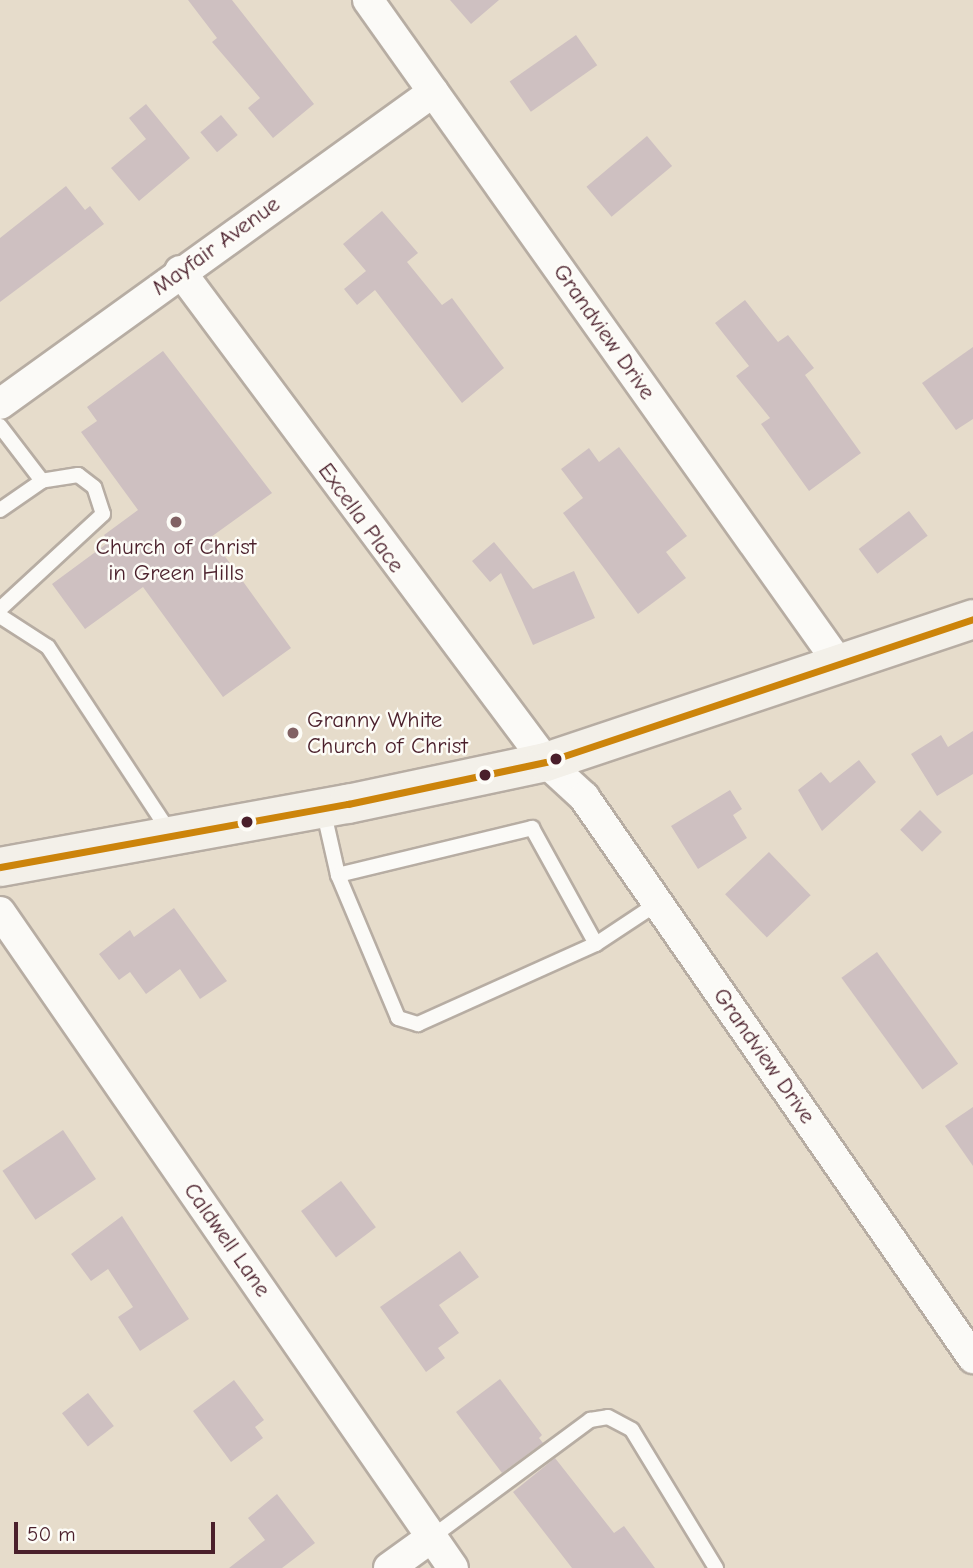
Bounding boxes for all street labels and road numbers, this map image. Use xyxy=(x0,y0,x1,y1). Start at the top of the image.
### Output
street label: Mayfair Avenue xyxy=(147,190,285,302)
street label: Grandview Drive xyxy=(547,259,661,405)
street label: Excella Place xyxy=(312,458,410,578)
street label: Grandview Drive xyxy=(707,983,821,1129)
street label: Caldwell Lane xyxy=(178,1178,276,1302)

